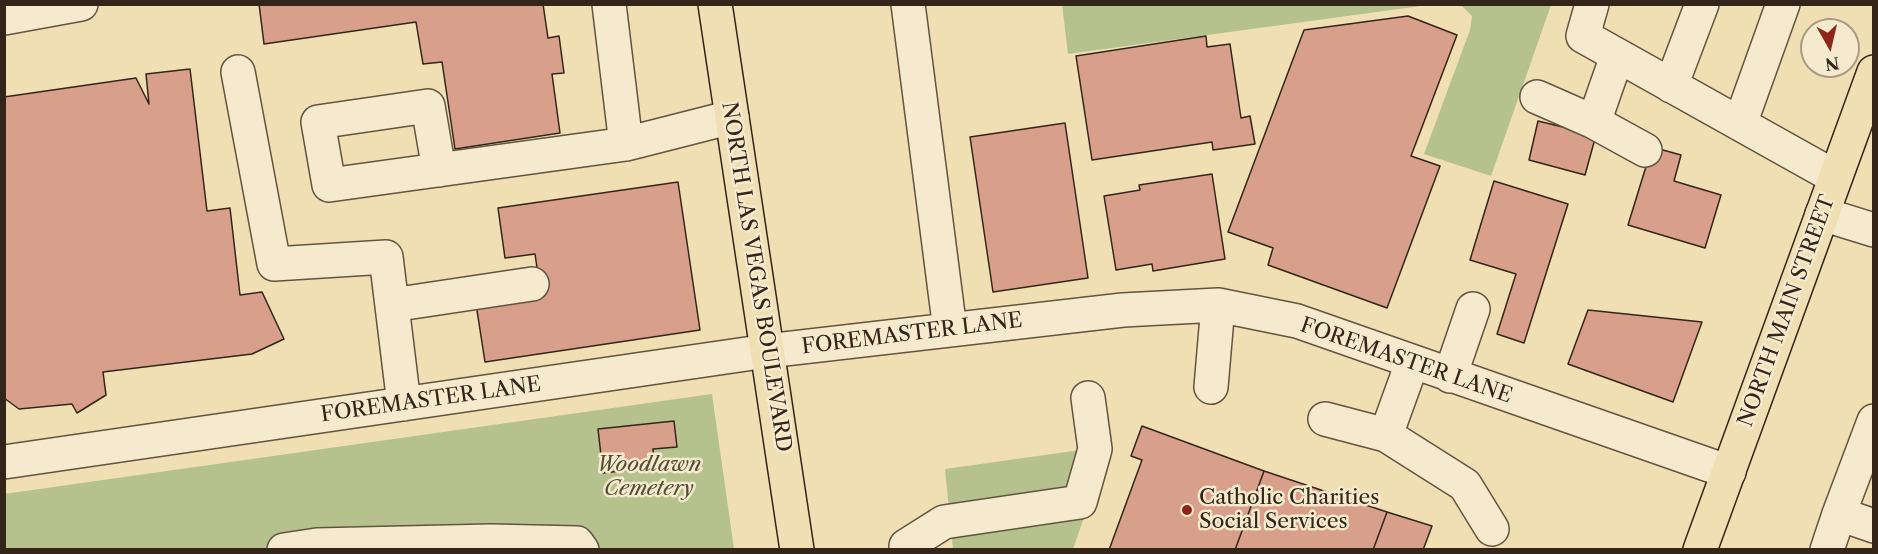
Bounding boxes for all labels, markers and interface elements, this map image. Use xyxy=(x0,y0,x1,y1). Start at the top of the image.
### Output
north arrow xyxy=(1800,18,1860,78)
text: N xyxy=(1824,53,1841,75)
street label: NORTH LAS VEGAS BOULEVARD xyxy=(716,100,796,454)
street label: NORTH MAIN STREET xyxy=(1733,192,1841,430)
street label: FOREMASTER LANE xyxy=(800,308,1024,360)
street label: FOREMASTER LANE xyxy=(1297,313,1515,409)
street label: FOREMASTER LANE xyxy=(319,372,543,428)
park label: Woodlawn Cemetery xyxy=(597,452,701,502)
place label: Catholic Charities Social Services xyxy=(1199,485,1379,535)
marker: Catholic Charities Social Services xyxy=(1180,503,1194,517)

